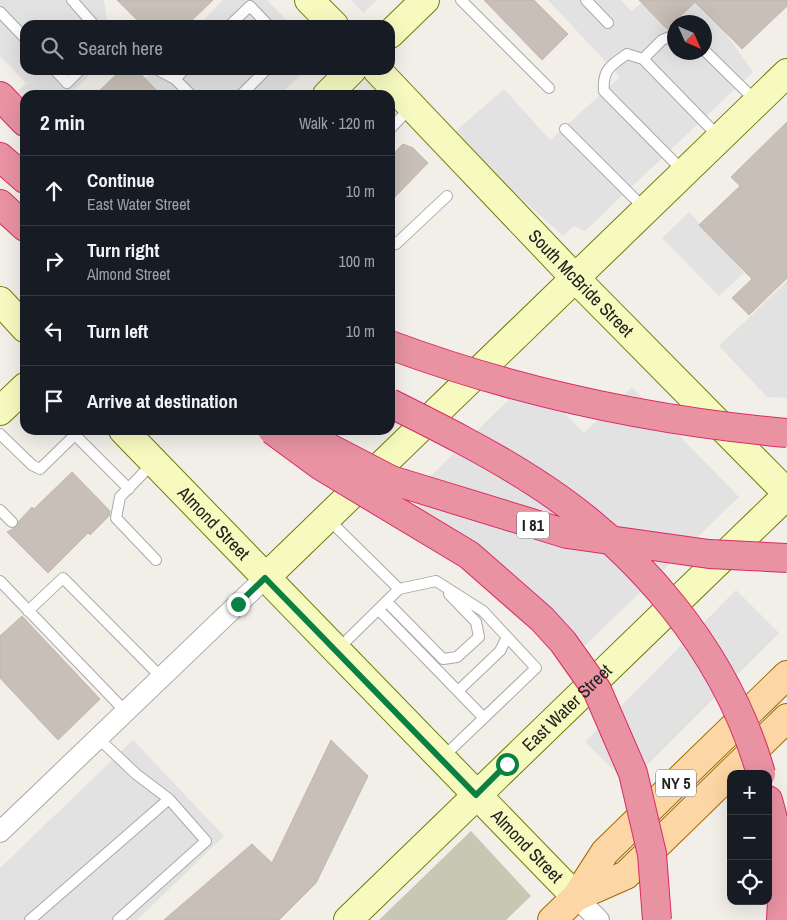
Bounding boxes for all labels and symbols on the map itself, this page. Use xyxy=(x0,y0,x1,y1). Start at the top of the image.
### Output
north arrow xyxy=(667,15,712,60)
street label: South McBride Street xyxy=(523,224,639,342)
street label: Almond Street xyxy=(172,480,255,565)
road number: I 81 xyxy=(517,512,549,538)
route end xyxy=(227,593,250,616)
street label: East Water Street xyxy=(516,658,617,757)
route start xyxy=(496,753,519,776)
road number: NY 5 xyxy=(656,770,696,796)
street label: Almond Street xyxy=(485,803,569,888)

